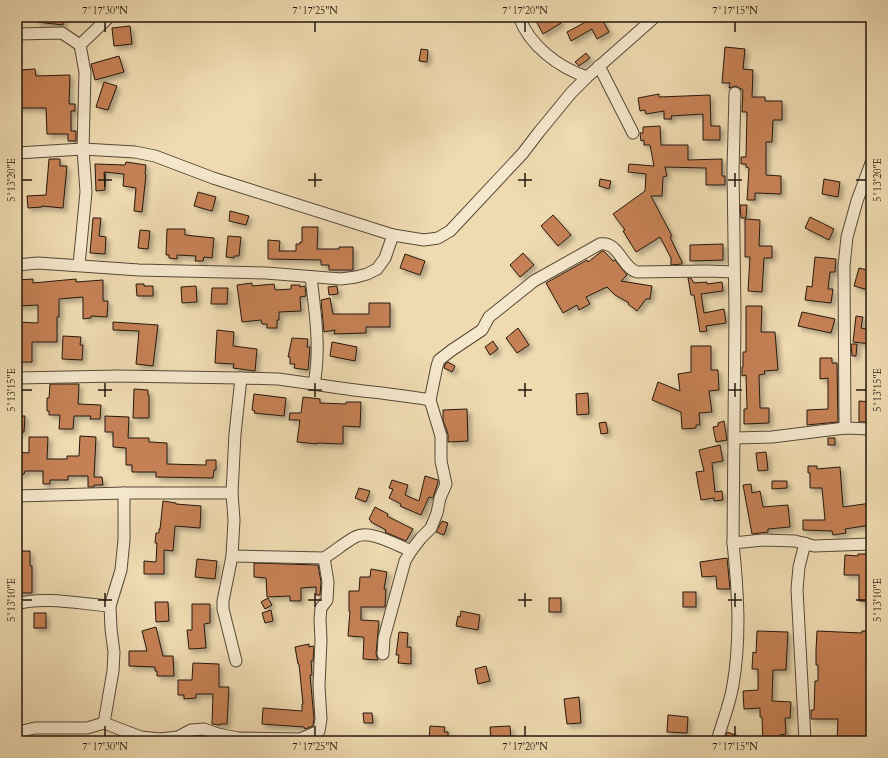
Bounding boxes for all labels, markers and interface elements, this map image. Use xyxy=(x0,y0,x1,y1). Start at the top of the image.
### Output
text: 7°17'30"N xyxy=(82,4,128,18)
text: 7°17'25"N xyxy=(292,4,338,18)
text: 7°17'20"N xyxy=(502,4,548,18)
text: 7°17'15"N xyxy=(712,4,758,18)
text: 5°13'20"E xyxy=(5,158,19,202)
text: 5°13'20"E xyxy=(871,158,885,202)
text: 5°13'15"E xyxy=(5,368,19,412)
text: 5°13'15"E xyxy=(871,368,885,412)
text: 5°13'10"E xyxy=(5,578,19,622)
text: 5°13'10"E xyxy=(871,578,885,622)
text: 7°17'30"N xyxy=(82,740,128,754)
text: 7°17'25"N xyxy=(292,740,338,754)
text: 7°17'20"N xyxy=(502,740,548,754)
text: 7°17'15"N xyxy=(712,740,758,754)

